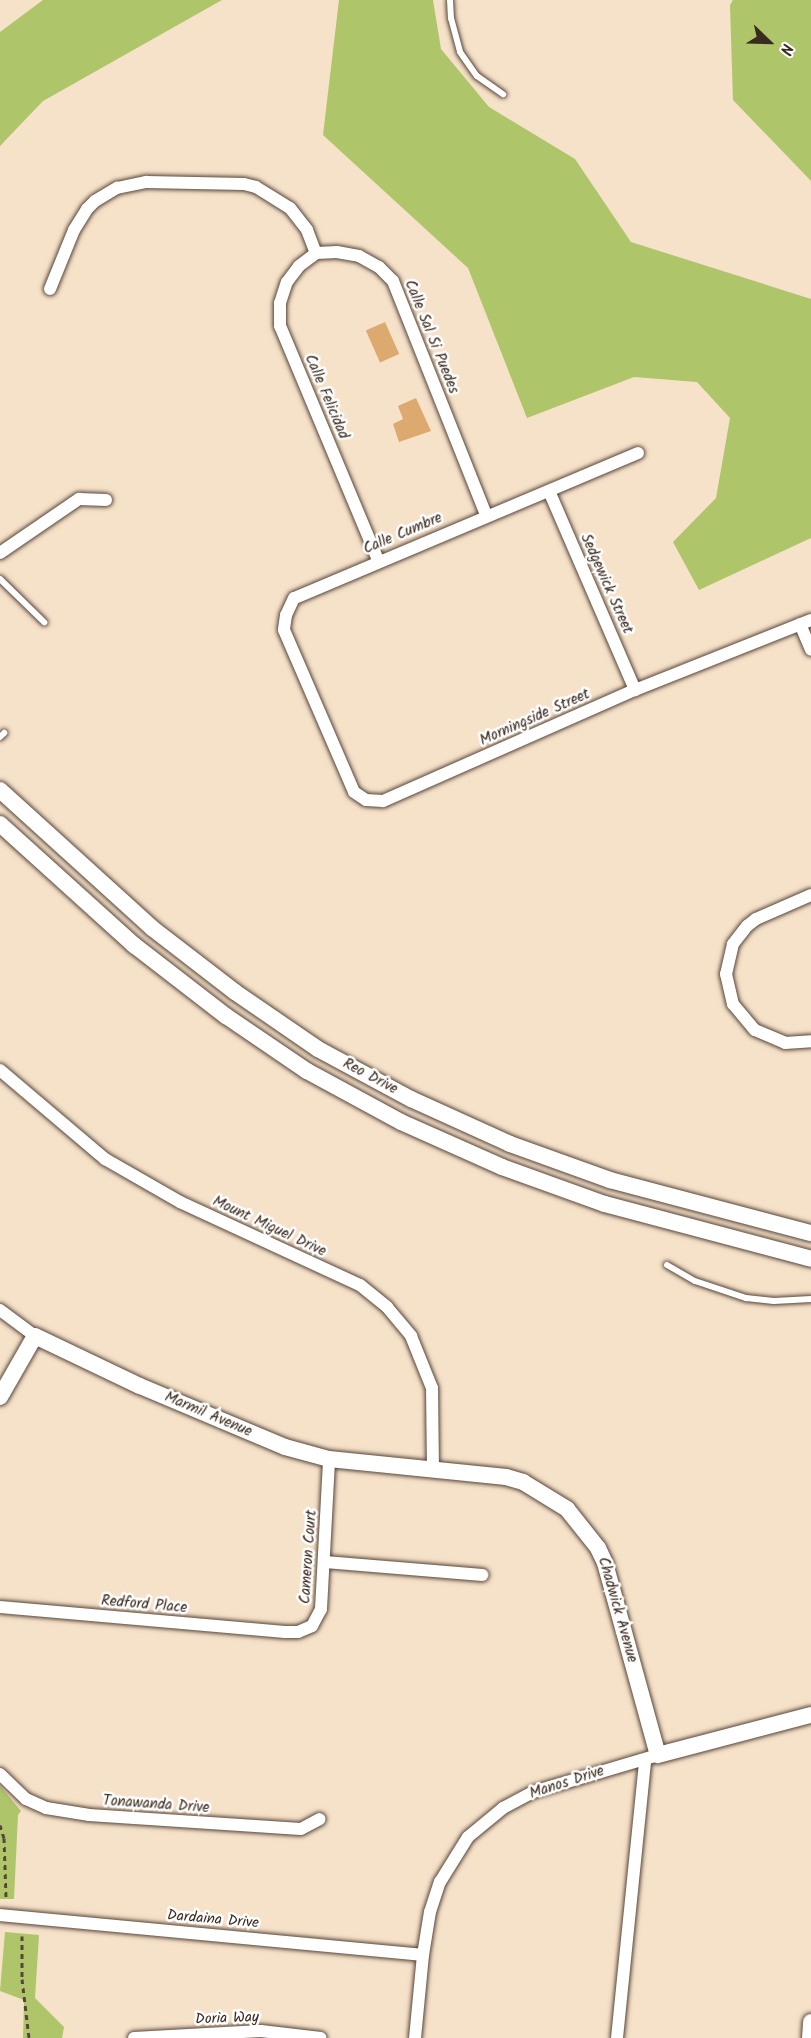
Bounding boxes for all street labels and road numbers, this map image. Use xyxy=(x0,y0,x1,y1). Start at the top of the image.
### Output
street label: Calle Sal Si Puedes xyxy=(400,277,462,397)
street label: Calle Felicidad xyxy=(300,352,352,442)
street label: Calle Cumbre xyxy=(361,509,445,559)
street label: Sedgewick Street xyxy=(576,531,636,637)
street label: Morningside Street xyxy=(477,686,593,750)
street label: Reo Drive xyxy=(339,1055,401,1099)
street label: Mount Miguel Drive xyxy=(209,1193,329,1261)
street label: Marmil Avenue xyxy=(162,1389,254,1441)
street label: Cameron Court xyxy=(297,1509,321,1605)
street label: Chadwick Avenue xyxy=(593,1555,641,1665)
street label: Redford Place xyxy=(100,1592,188,1618)
street label: Manos Drive xyxy=(527,1762,607,1804)
street label: Tonawanda Drive xyxy=(102,1792,210,1818)
street label: Dardaina Drive xyxy=(166,1907,260,1933)
street label: Doria Way xyxy=(195,2009,259,2029)

